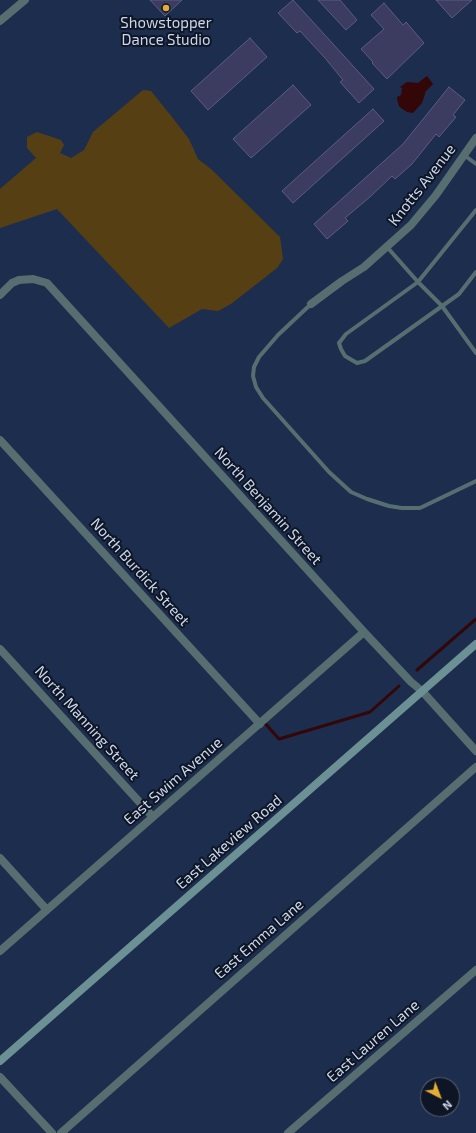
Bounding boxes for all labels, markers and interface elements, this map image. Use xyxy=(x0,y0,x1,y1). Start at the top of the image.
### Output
marker: Showstopper Dance Studio xyxy=(161,3,171,13)
place label: Showstopper Dance Studio xyxy=(120,14,212,49)
street label: Knotts Avenue xyxy=(385,141,459,229)
street label: North Benjamin Street xyxy=(211,444,325,568)
street label: North Burdick Street xyxy=(87,514,193,630)
street label: North Manning Street xyxy=(31,662,143,784)
street label: East Swim Avenue xyxy=(120,733,226,829)
street label: East Lakeview Road xyxy=(172,791,286,893)
street label: East Emma Lane xyxy=(211,895,307,983)
street label: East Lauren Lane xyxy=(323,996,423,1086)
north arrow xyxy=(420,1077,460,1117)
text: N xyxy=(440,1098,455,1113)

